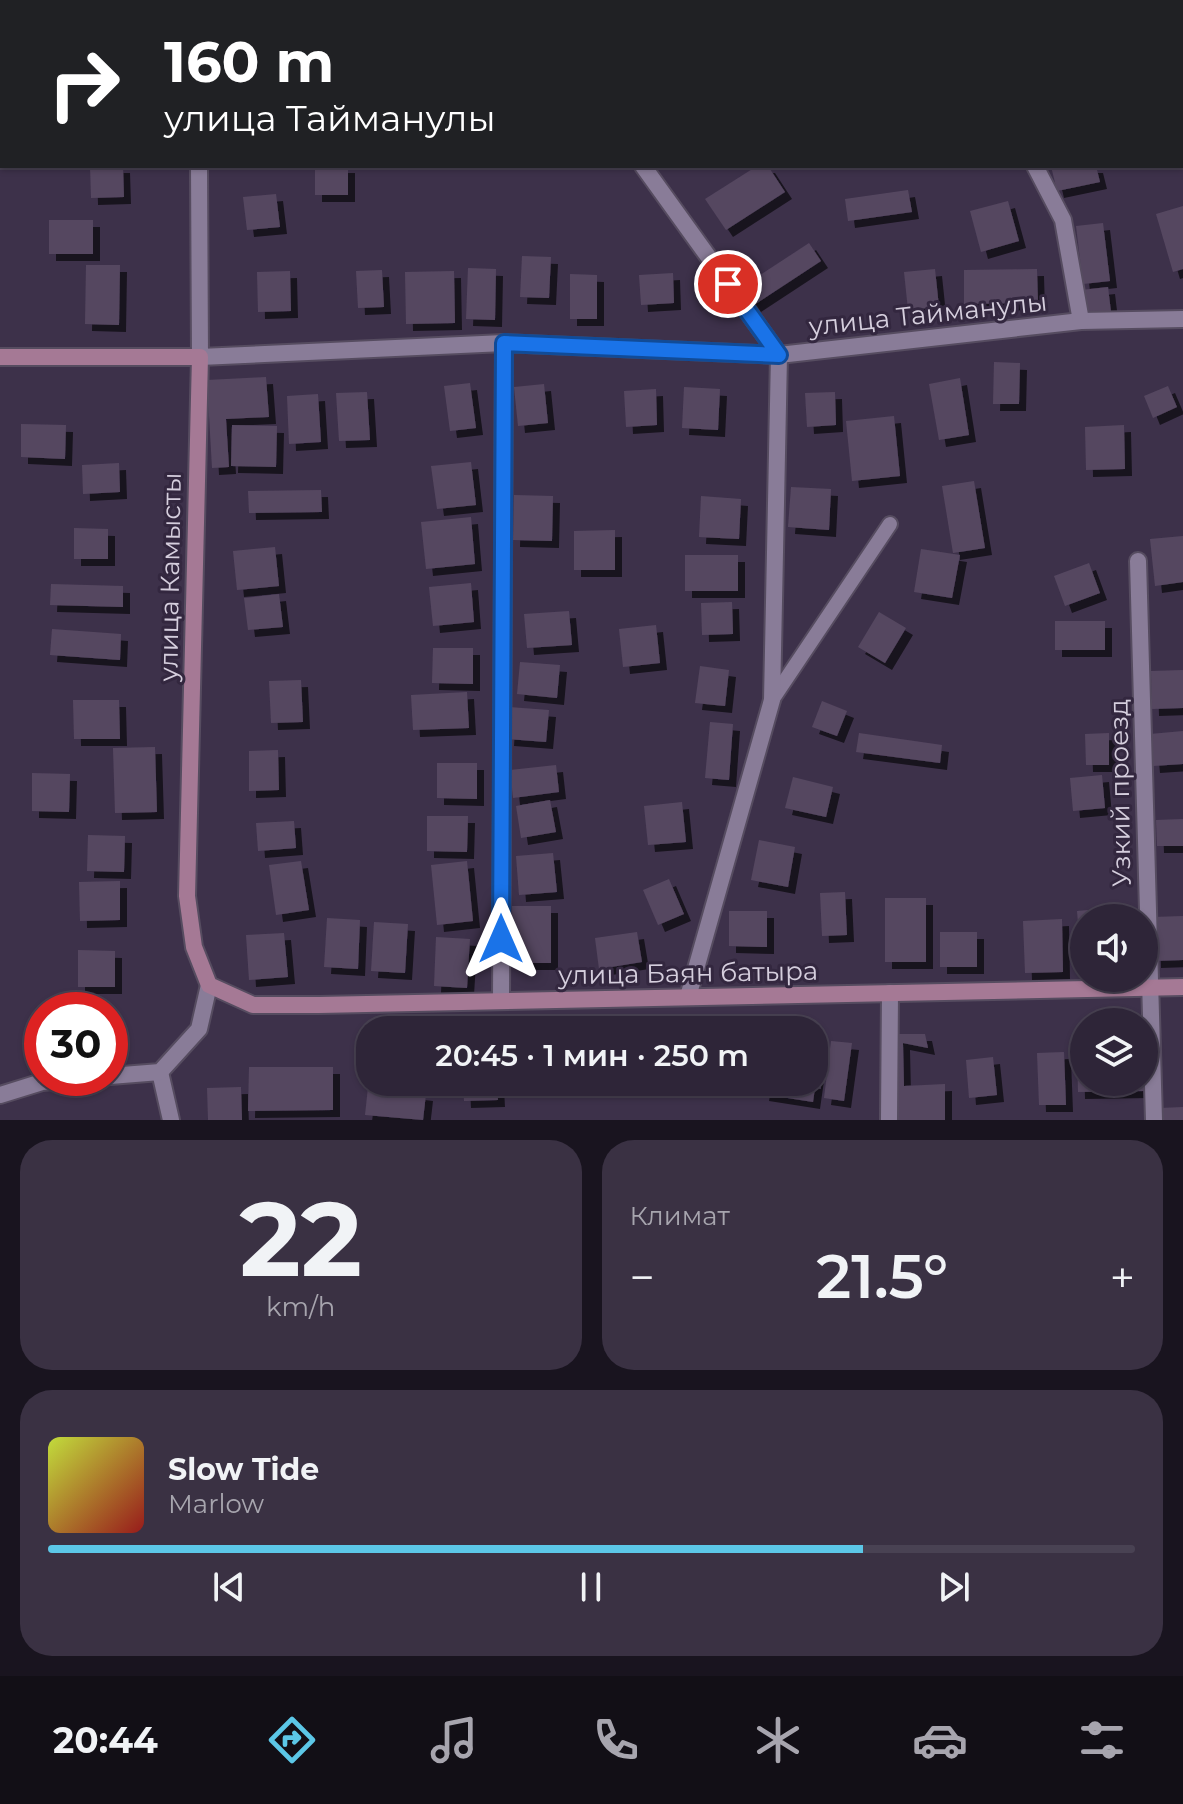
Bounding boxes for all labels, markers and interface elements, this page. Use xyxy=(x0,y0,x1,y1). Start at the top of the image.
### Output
text: 160 m xyxy=(164,28,334,96)
icon: right xyxy=(32,32,136,136)
text: улица Тайманулы xyxy=(164,96,496,140)
pin xyxy=(694,250,762,318)
icon: arrive xyxy=(706,262,750,306)
street label: улица Тайманулы xyxy=(806,286,1049,343)
street label: улица Камысты xyxy=(152,472,188,683)
street label: Узкий проезд xyxy=(1102,699,1138,887)
position arrow xyxy=(459,897,543,981)
map controls xyxy=(1070,904,1158,1096)
button: sound xyxy=(1070,904,1158,992)
street label: улица Баян батыра xyxy=(557,955,818,991)
speed limit sign: 30 xyxy=(24,992,128,1096)
button: layers xyxy=(1070,1008,1158,1096)
text: 20:45 · 1 мин · 250 m xyxy=(435,1037,749,1074)
text: 22 xyxy=(239,1175,362,1302)
text: Климат xyxy=(630,1200,730,1232)
text: 21.5° xyxy=(816,1240,948,1313)
text: − xyxy=(630,1250,655,1304)
text: + xyxy=(1110,1250,1135,1304)
text: km/h xyxy=(266,1291,335,1323)
text: Slow Tide xyxy=(168,1451,319,1488)
text: Marlow xyxy=(168,1488,264,1520)
icon: previous xyxy=(207,1565,251,1609)
icon: pause xyxy=(569,1565,613,1609)
icon: next xyxy=(932,1565,976,1609)
icon: directions xyxy=(264,1712,320,1768)
icon: music xyxy=(426,1712,482,1768)
icon: phone xyxy=(588,1712,644,1768)
icon: climate xyxy=(750,1712,806,1768)
icon: car xyxy=(912,1712,968,1768)
icon: filters xyxy=(1074,1712,1130,1768)
text: 20:44 xyxy=(53,1718,158,1762)

